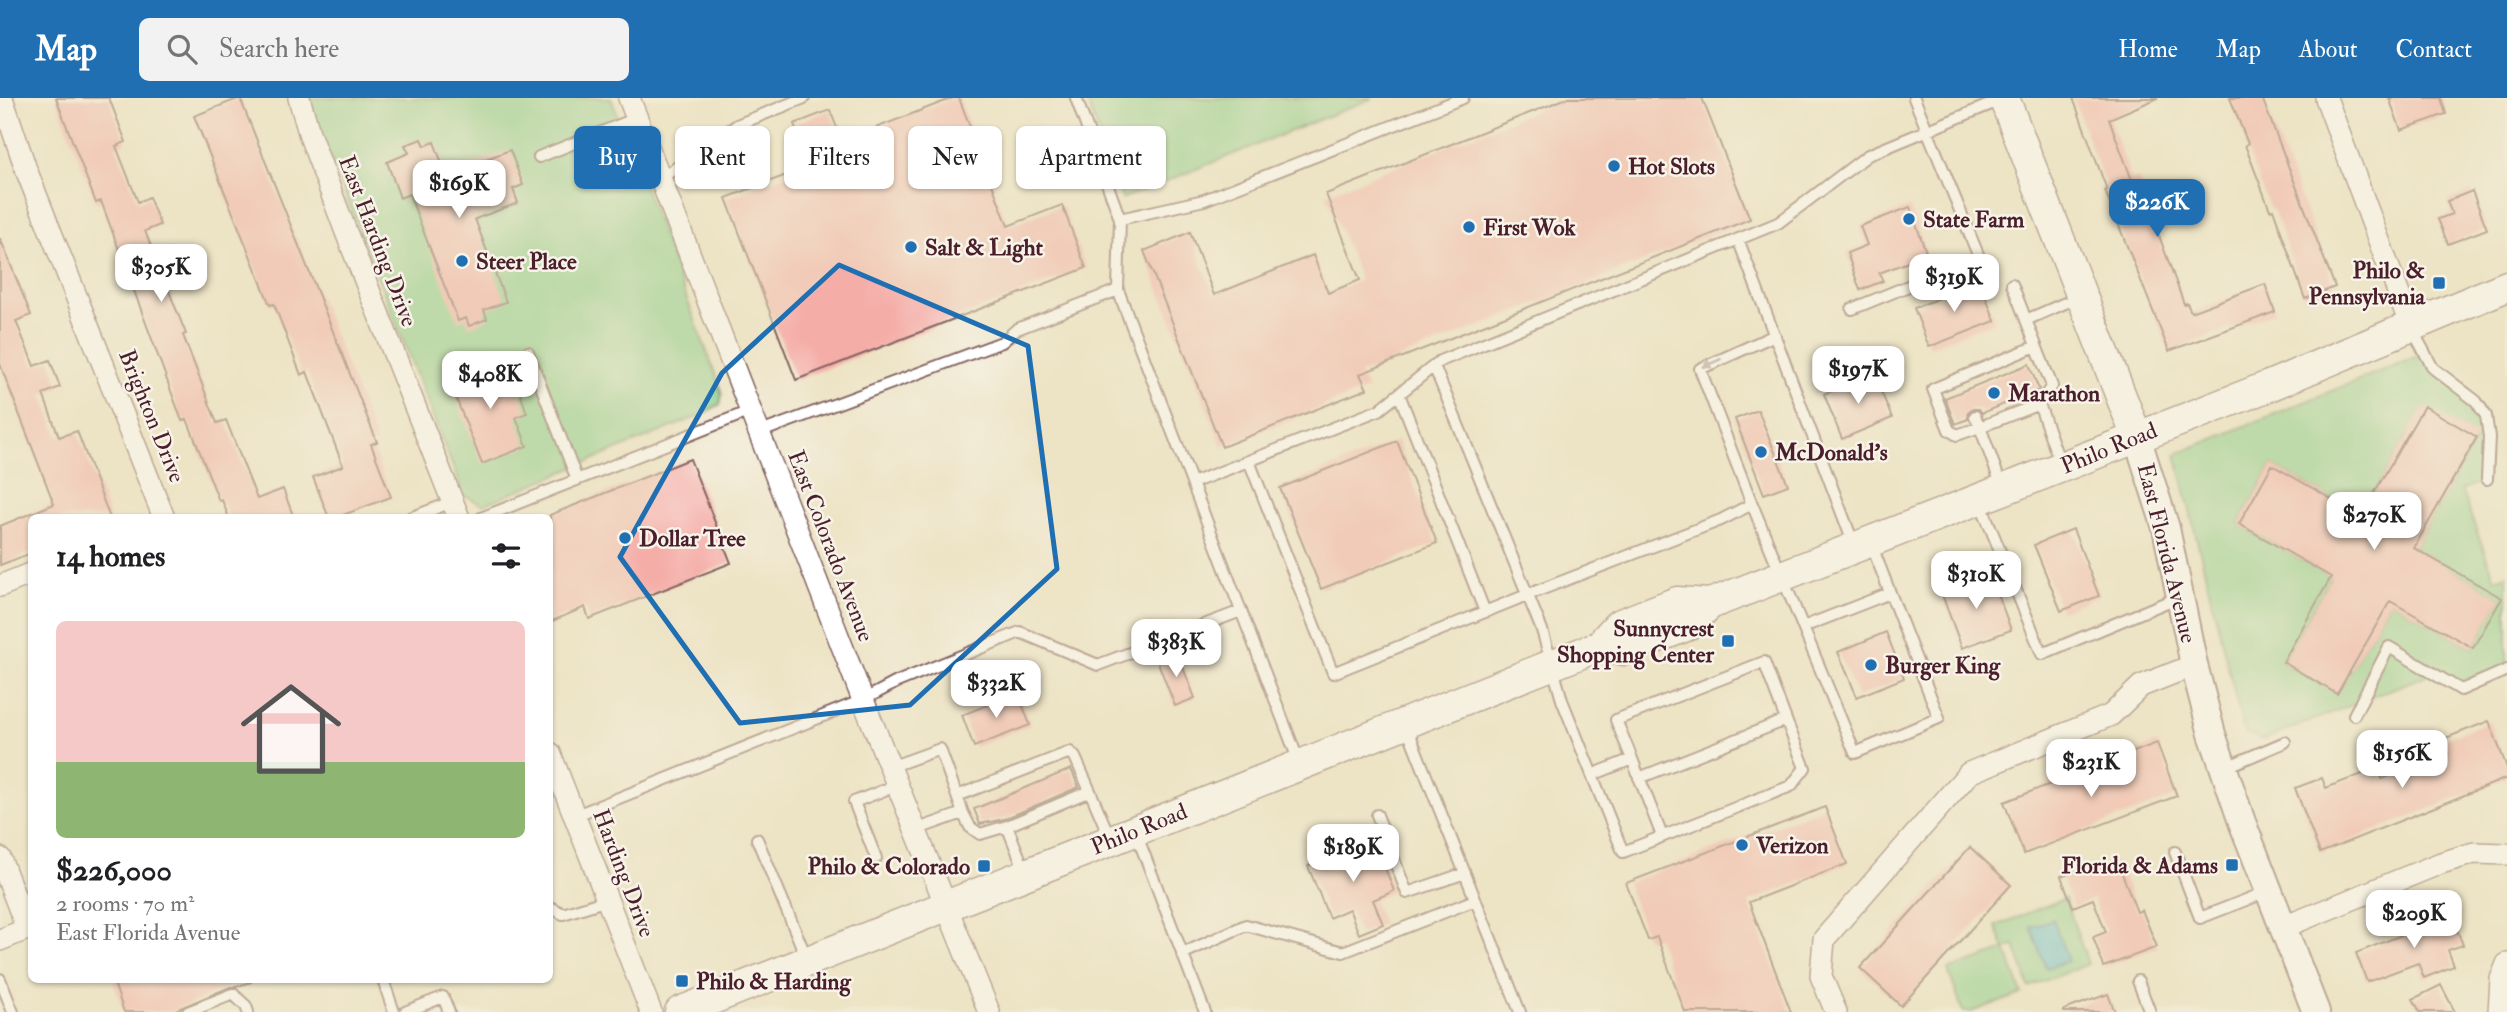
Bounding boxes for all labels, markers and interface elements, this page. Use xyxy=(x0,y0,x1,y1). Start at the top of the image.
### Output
search box xyxy=(139,18,629,81)
text: Map xyxy=(35,29,97,70)
icon: search xyxy=(163,30,201,68)
text: Search here xyxy=(219,33,339,65)
text: Home xyxy=(2118,34,2178,65)
text: Map xyxy=(2216,34,2261,65)
text: About xyxy=(2299,34,2358,65)
text: Contact xyxy=(2396,34,2472,65)
chip: Buy xyxy=(574,126,661,189)
chip: Rent xyxy=(675,126,770,189)
chip: Filters xyxy=(784,126,894,189)
chip: New xyxy=(908,126,1002,189)
chip: Apartment xyxy=(1016,126,1166,189)
street label: East Harding Drive xyxy=(332,151,424,331)
place label: Hot Slots xyxy=(1628,152,1715,181)
marker: Hot Slots xyxy=(1606,158,1622,174)
pin: $169K xyxy=(410,160,508,220)
text: $169K xyxy=(429,168,489,197)
pin: $226K xyxy=(2108,180,2206,239)
text: $226K xyxy=(2125,187,2189,216)
place label: State Farm xyxy=(1923,205,2024,234)
marker: State Farm xyxy=(1901,211,1917,227)
place label: First Wok xyxy=(1483,213,1576,242)
marker: First Wok xyxy=(1461,219,1477,235)
place label: Salt & Light xyxy=(925,233,1043,263)
marker: Salt & Light xyxy=(903,239,919,255)
pin: $305K xyxy=(112,244,210,304)
place label: Steer Place xyxy=(476,247,577,276)
text: $305K xyxy=(131,252,191,281)
marker: Steer Place xyxy=(454,253,470,269)
pin: $319K xyxy=(1905,254,2003,314)
place label: Philo & Pennsylvania xyxy=(2308,256,2427,312)
text: $319K xyxy=(1925,262,1983,291)
marker: Philo & Pennsylvania xyxy=(2431,275,2447,291)
street label: Brighton Drive xyxy=(112,345,192,487)
pin: $197K xyxy=(1809,346,1907,406)
pin: $408K xyxy=(441,352,539,411)
text: $197K xyxy=(1828,354,1888,383)
one-way arrow xyxy=(1702,358,1723,369)
text: $408K xyxy=(458,359,522,388)
place label: Marathon xyxy=(2007,379,2100,408)
marker: Marathon xyxy=(1986,385,2002,401)
street label: Philo Road xyxy=(2057,416,2161,480)
place label: McDonald's xyxy=(1774,438,1888,467)
marker: McDonald's xyxy=(1753,444,1769,460)
street label: East Colorado Avenue xyxy=(781,446,881,646)
street label: East Florida Avenue xyxy=(2131,460,2203,646)
pin: $270K xyxy=(2325,492,2423,552)
text: $270K xyxy=(2343,500,2405,529)
place label: Dollar Tree xyxy=(639,524,746,553)
marker: Dollar Tree xyxy=(617,530,633,546)
icon: filters xyxy=(487,537,525,575)
text: 14 homes xyxy=(56,538,165,575)
pin: $310K xyxy=(1927,552,2025,611)
text: $310K xyxy=(1947,559,2005,588)
place label: Sunnycrest Shopping Center xyxy=(1557,614,1715,670)
pin: $383K xyxy=(1127,620,1225,679)
text: $383K xyxy=(1147,627,1205,656)
marker: Sunnycrest Shopping Center xyxy=(1720,633,1736,649)
place label: Burger King xyxy=(1885,651,2002,681)
marker: Burger King xyxy=(1863,657,1879,673)
pin: $332K xyxy=(947,660,1045,720)
icon: home xyxy=(228,666,354,792)
text: $332K xyxy=(967,668,1025,697)
pin: $156K xyxy=(2353,730,2451,790)
text: $156K xyxy=(2373,738,2431,767)
pin: $231K xyxy=(2042,740,2140,799)
text: $231K xyxy=(2062,747,2120,776)
street label: Philo Road xyxy=(1087,797,1191,861)
street label: Harding Drive xyxy=(586,805,662,942)
pin: $189K xyxy=(1304,824,1402,884)
place label: Verizon xyxy=(1755,831,1829,860)
text: $189K xyxy=(1323,832,1383,861)
marker: Verizon xyxy=(1734,837,1750,853)
place label: Florida & Adams xyxy=(2061,851,2218,880)
text: $226,000 xyxy=(56,852,172,889)
place label: Philo & Colorado xyxy=(808,852,970,881)
marker: Florida & Adams xyxy=(2224,857,2240,873)
marker: Philo & Colorado xyxy=(976,858,992,874)
text: 2 rooms · 70 m² xyxy=(56,889,195,918)
pin: $209K xyxy=(2365,890,2463,950)
text: $209K xyxy=(2382,898,2446,927)
text: East Florida Avenue xyxy=(56,918,240,947)
place label: Philo & Harding xyxy=(696,967,852,997)
marker: Philo & Harding xyxy=(674,973,690,989)

